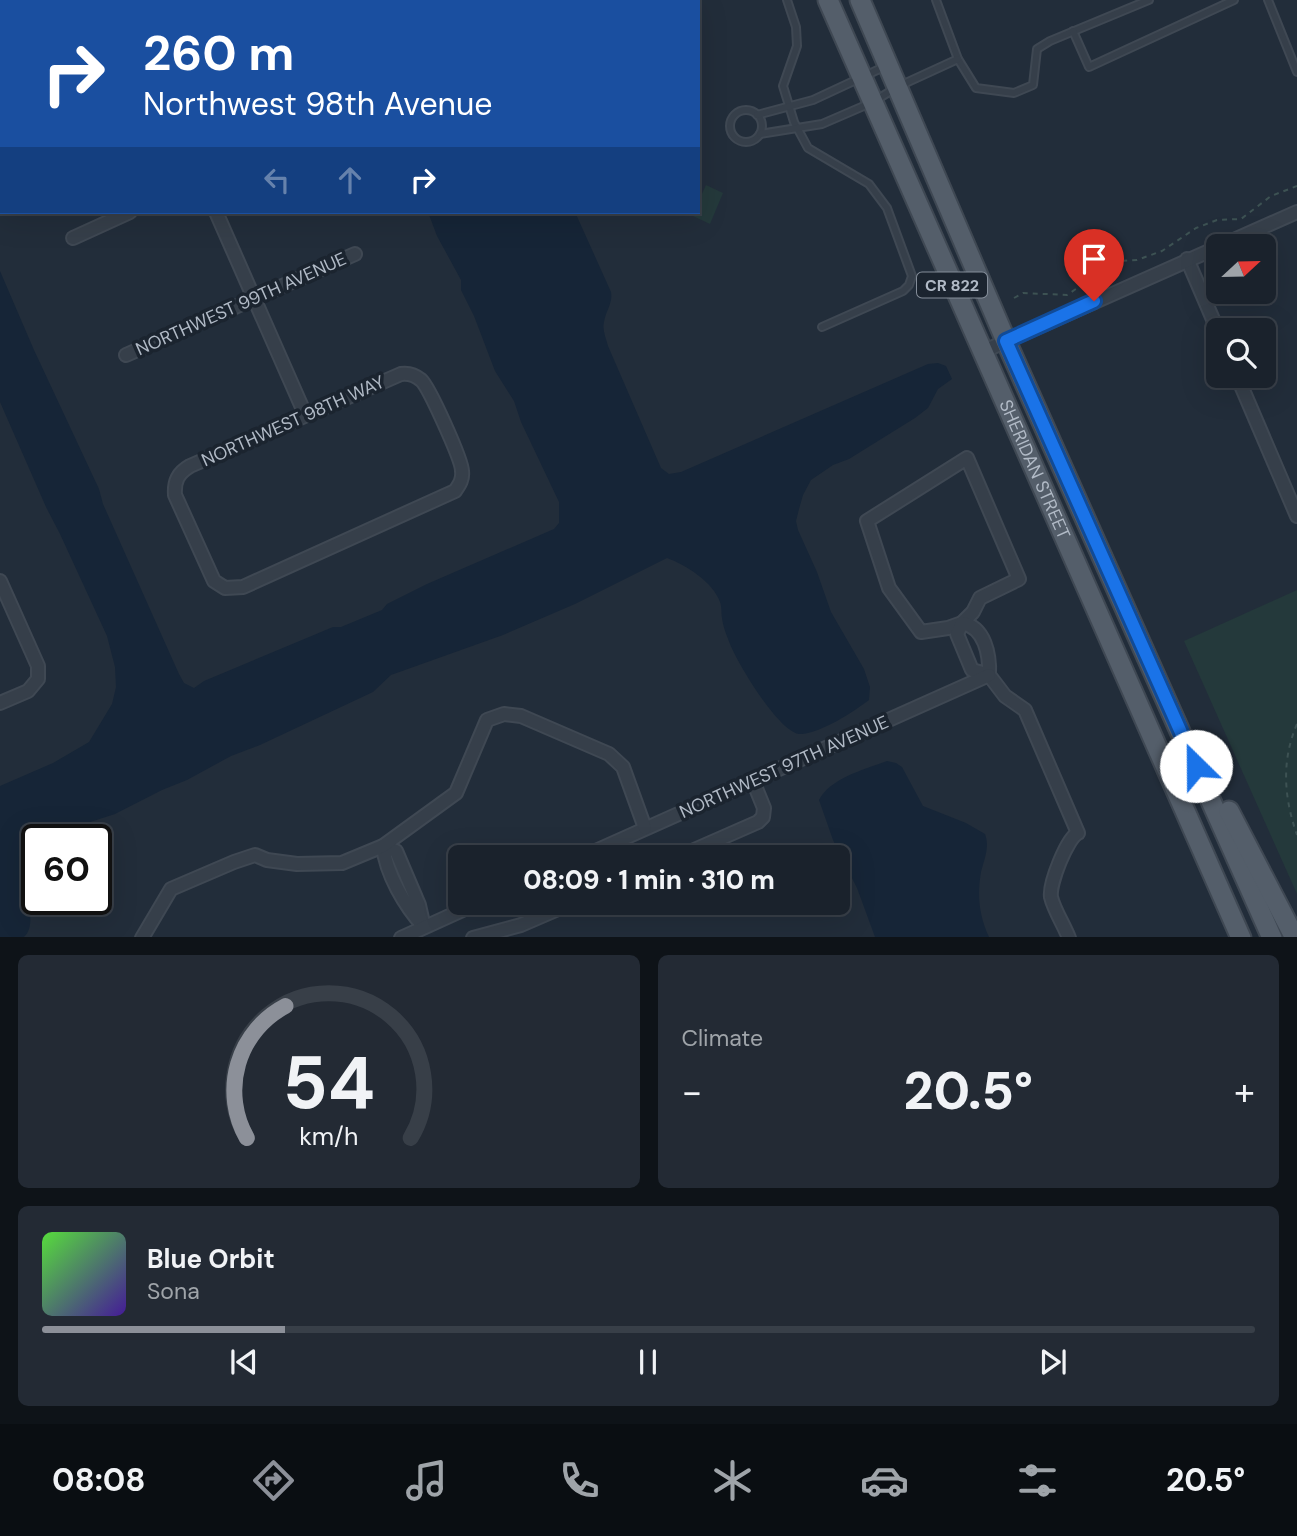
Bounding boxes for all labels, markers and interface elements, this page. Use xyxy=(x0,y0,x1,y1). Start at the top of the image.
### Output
text: 260 m xyxy=(143,21,294,85)
icon: right xyxy=(28,28,119,119)
text: Northwest 98th Avenue xyxy=(143,83,492,125)
icon: left xyxy=(258,161,296,199)
icon: ahead xyxy=(331,161,369,199)
icon: right xyxy=(404,161,442,199)
pin xyxy=(1064,229,1124,301)
north arrow xyxy=(1206,234,1276,304)
map controls xyxy=(1206,234,1276,388)
icon: arrive xyxy=(1075,240,1113,278)
street label: NORTHWEST 99TH AVENUE xyxy=(132,247,350,361)
road number: CR 822 xyxy=(917,272,987,298)
button: search xyxy=(1206,318,1276,388)
street label: NORTHWEST 98TH WAY xyxy=(198,370,389,472)
street label: SHERIDAN STREET xyxy=(994,396,1076,543)
street label: NORTHWEST 97TH AVENUE xyxy=(676,710,892,824)
position arrow xyxy=(1159,729,1233,803)
speed limit sign: 60 xyxy=(21,824,112,915)
text: 08:09 · 1 min · 310 m xyxy=(523,863,775,897)
text: Climate xyxy=(682,1023,763,1053)
text: 54 xyxy=(282,1036,375,1131)
text: 20.5° xyxy=(904,1057,1033,1125)
text: − xyxy=(682,1067,702,1117)
text: + xyxy=(1234,1067,1255,1117)
text: km/h xyxy=(299,1119,358,1152)
text: Blue Orbit xyxy=(147,1242,275,1276)
text: Sona xyxy=(147,1276,200,1306)
icon: previous xyxy=(225,1343,263,1381)
icon: pause xyxy=(629,1343,667,1381)
icon: next xyxy=(1034,1343,1072,1381)
icon: directions xyxy=(249,1456,298,1505)
icon: music xyxy=(402,1456,451,1505)
icon: phone xyxy=(555,1456,604,1505)
icon: climate xyxy=(708,1456,757,1505)
icon: car xyxy=(860,1456,909,1505)
icon: filters xyxy=(1013,1456,1062,1505)
text: 08:08 xyxy=(52,1459,146,1501)
text: 20.5° xyxy=(1166,1459,1245,1501)

